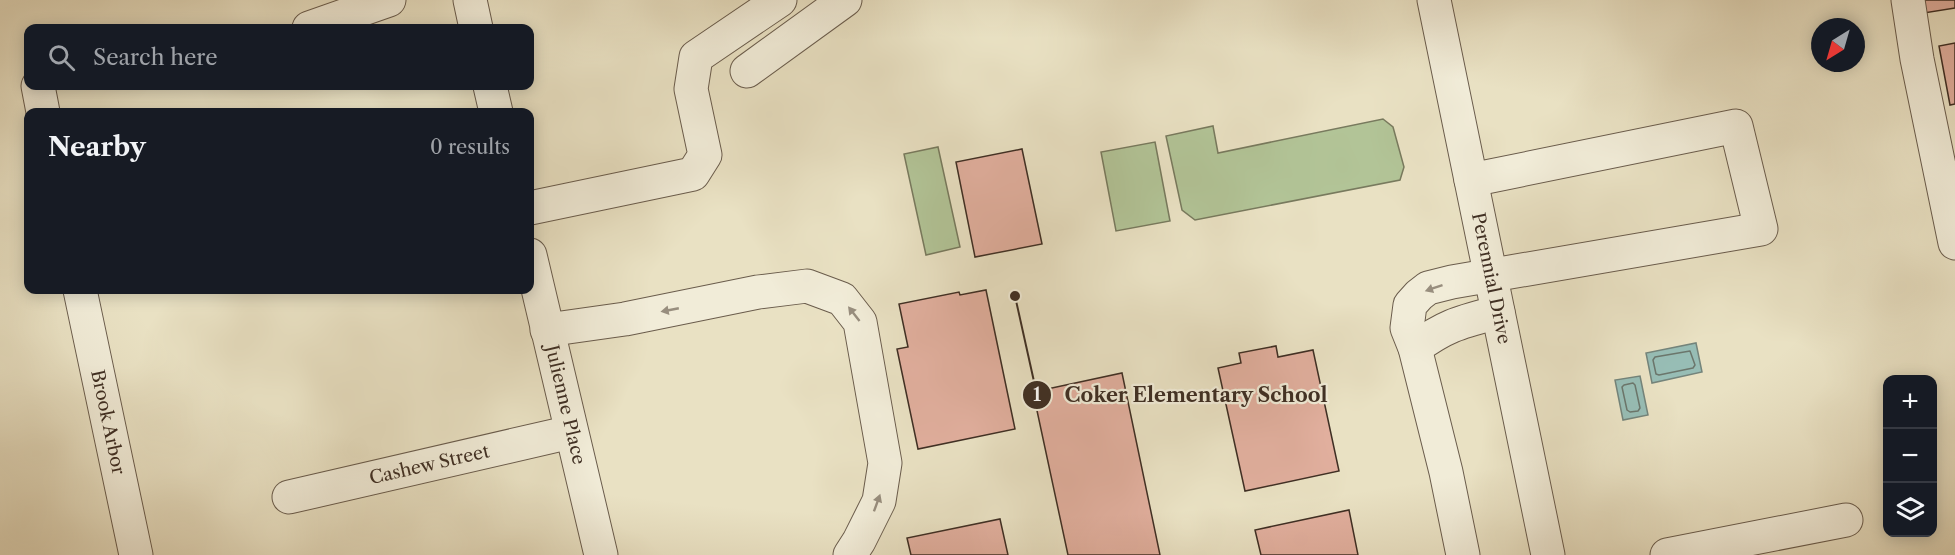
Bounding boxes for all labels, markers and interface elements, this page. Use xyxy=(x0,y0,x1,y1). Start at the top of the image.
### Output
north arrow xyxy=(1811,18,1865,72)
search box xyxy=(24,24,534,90)
icon: search xyxy=(45,41,78,74)
text: Search here xyxy=(93,44,218,71)
text: Nearby xyxy=(48,131,146,163)
text: 0 results xyxy=(430,135,510,159)
street label: Perennial Drive xyxy=(1467,211,1515,346)
one-way arrow xyxy=(1425,283,1443,293)
one-way arrow xyxy=(661,306,680,315)
one-way arrow xyxy=(847,306,860,322)
street label: Julienne Place xyxy=(540,340,590,467)
street label: Brook Arbor xyxy=(86,368,130,477)
map controls xyxy=(1883,375,1937,537)
button: + xyxy=(1883,375,1937,429)
callout: Coker Elementary School xyxy=(1022,376,1340,414)
text: Coker Elementary School xyxy=(1064,383,1328,407)
text: 1 xyxy=(1033,384,1041,406)
button: − xyxy=(1883,429,1937,483)
street label: Cashew Street xyxy=(367,440,492,489)
button: layers xyxy=(1883,483,1937,537)
one-way arrow xyxy=(872,494,882,512)

